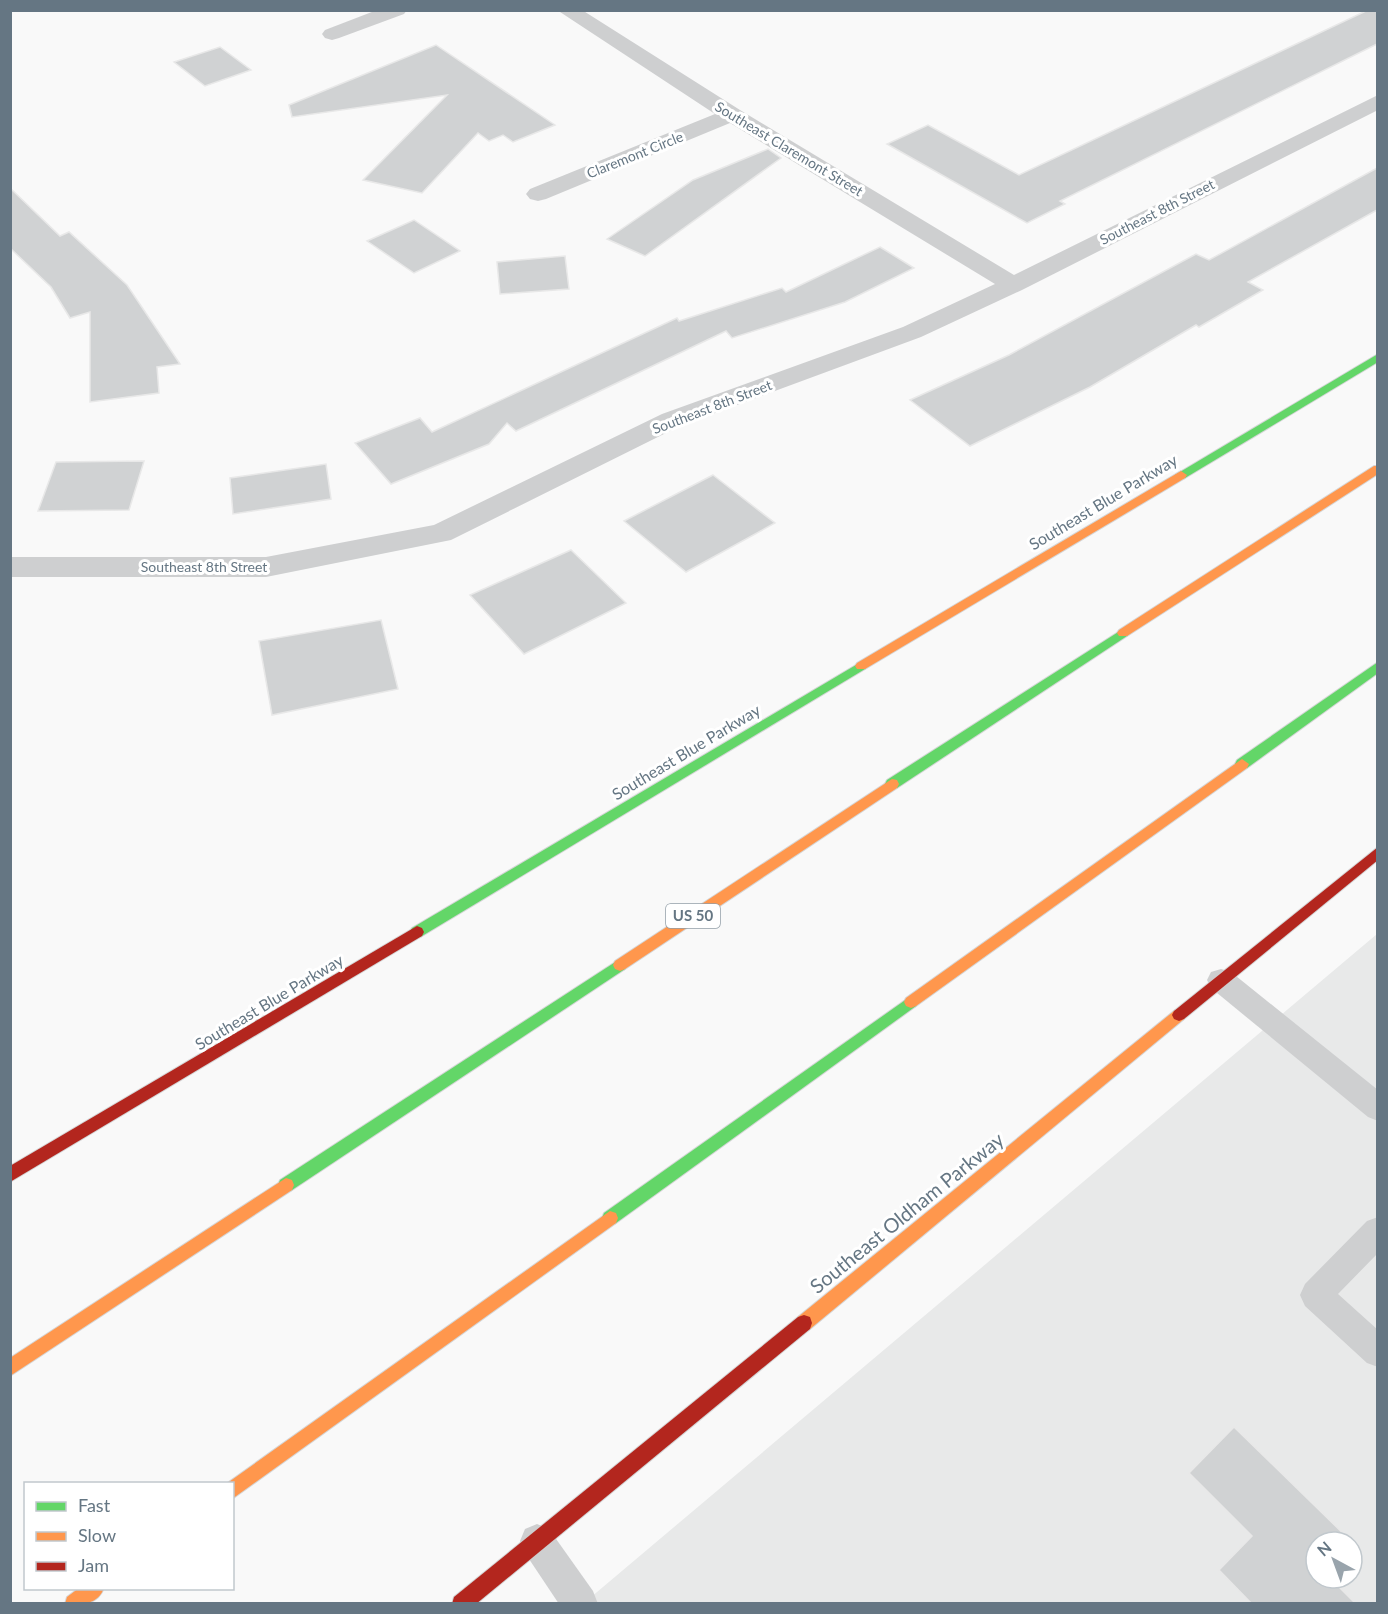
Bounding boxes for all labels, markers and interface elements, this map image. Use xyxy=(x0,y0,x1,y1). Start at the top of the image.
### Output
street label: Southeast Claremont Street xyxy=(712,98,866,200)
street label: Claremont Circle xyxy=(584,127,686,182)
street label: Southeast 8th Street xyxy=(1097,175,1217,248)
street label: Southeast 8th Street xyxy=(650,376,774,437)
street label: Southeast Blue Parkway xyxy=(1025,449,1181,553)
street label: Southeast 8th Street xyxy=(141,558,267,575)
street label: Southeast Blue Parkway xyxy=(608,699,764,803)
road number: US 50 xyxy=(666,904,720,928)
street label: Southeast Blue Parkway xyxy=(191,949,347,1053)
street label: Southeast Oldham Parkway xyxy=(805,1126,1009,1298)
legend xyxy=(24,1482,234,1590)
text: Fast xyxy=(78,1494,111,1516)
text: Slow xyxy=(78,1524,116,1546)
north arrow xyxy=(1304,1530,1364,1590)
text: N xyxy=(1313,1537,1335,1560)
text: Jam xyxy=(78,1554,109,1576)

